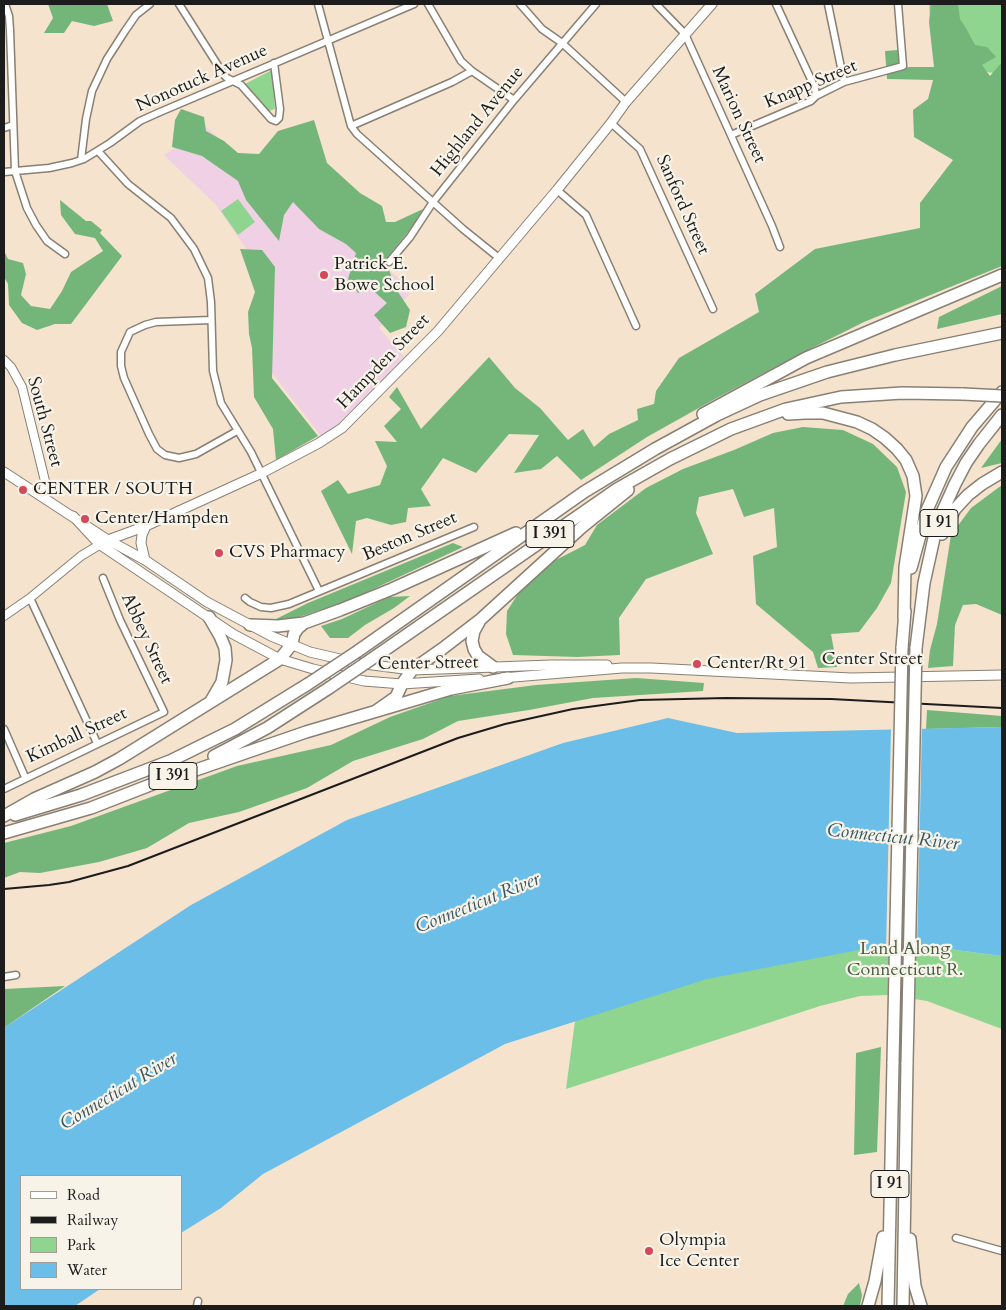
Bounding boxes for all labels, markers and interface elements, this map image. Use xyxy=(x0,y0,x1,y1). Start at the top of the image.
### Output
street label: Nonotuck Avenue xyxy=(133,40,271,118)
street label: Knapp Street xyxy=(761,56,861,114)
street label: Highland Avenue xyxy=(427,63,529,181)
street label: Marion Street xyxy=(706,63,770,167)
street label: Sanford Street xyxy=(650,152,714,258)
place label: Patrick E. Bowe School xyxy=(334,254,435,296)
marker: Patrick E. Bowe School xyxy=(318,269,330,281)
street label: Hampden Street xyxy=(333,310,435,414)
street label: South Street xyxy=(22,375,66,469)
place label: CENTER / SOUTH xyxy=(33,479,193,501)
marker: CENTER / SOUTH xyxy=(17,484,29,496)
street label: Beston Street xyxy=(360,507,460,567)
place label: Center/Hampden xyxy=(95,508,229,530)
road number: I 91 xyxy=(920,509,958,536)
marker: Center/Hampden xyxy=(79,513,91,525)
road number: I 391 xyxy=(526,520,574,548)
place label: CVS Pharmacy xyxy=(229,542,345,564)
marker: CVS Pharmacy xyxy=(213,547,225,559)
street label: Abbey Street xyxy=(116,590,176,688)
street label: Center Street xyxy=(822,649,922,671)
street label: Center Street xyxy=(377,652,479,676)
place label: Center/Rt 91 xyxy=(707,653,807,675)
marker: Center/Rt 91 xyxy=(691,658,703,670)
street label: Kimball Street xyxy=(23,703,131,769)
road number: I 391 xyxy=(149,762,197,789)
water label: Connecticut River xyxy=(826,820,960,856)
water label: Connecticut River xyxy=(412,869,544,939)
park label: Land Along Connecticut R. xyxy=(847,939,963,982)
water label: Connecticut River xyxy=(56,1048,182,1136)
road number: I 91 xyxy=(871,1170,909,1198)
legend xyxy=(20,1175,182,1290)
text: Road xyxy=(67,1185,100,1205)
text: Railway xyxy=(67,1210,118,1230)
place label: Olympia Ice Center xyxy=(659,1230,739,1272)
text: Park xyxy=(67,1235,96,1255)
marker: Olympia Ice Center xyxy=(643,1245,655,1257)
text: Water xyxy=(67,1260,107,1280)

